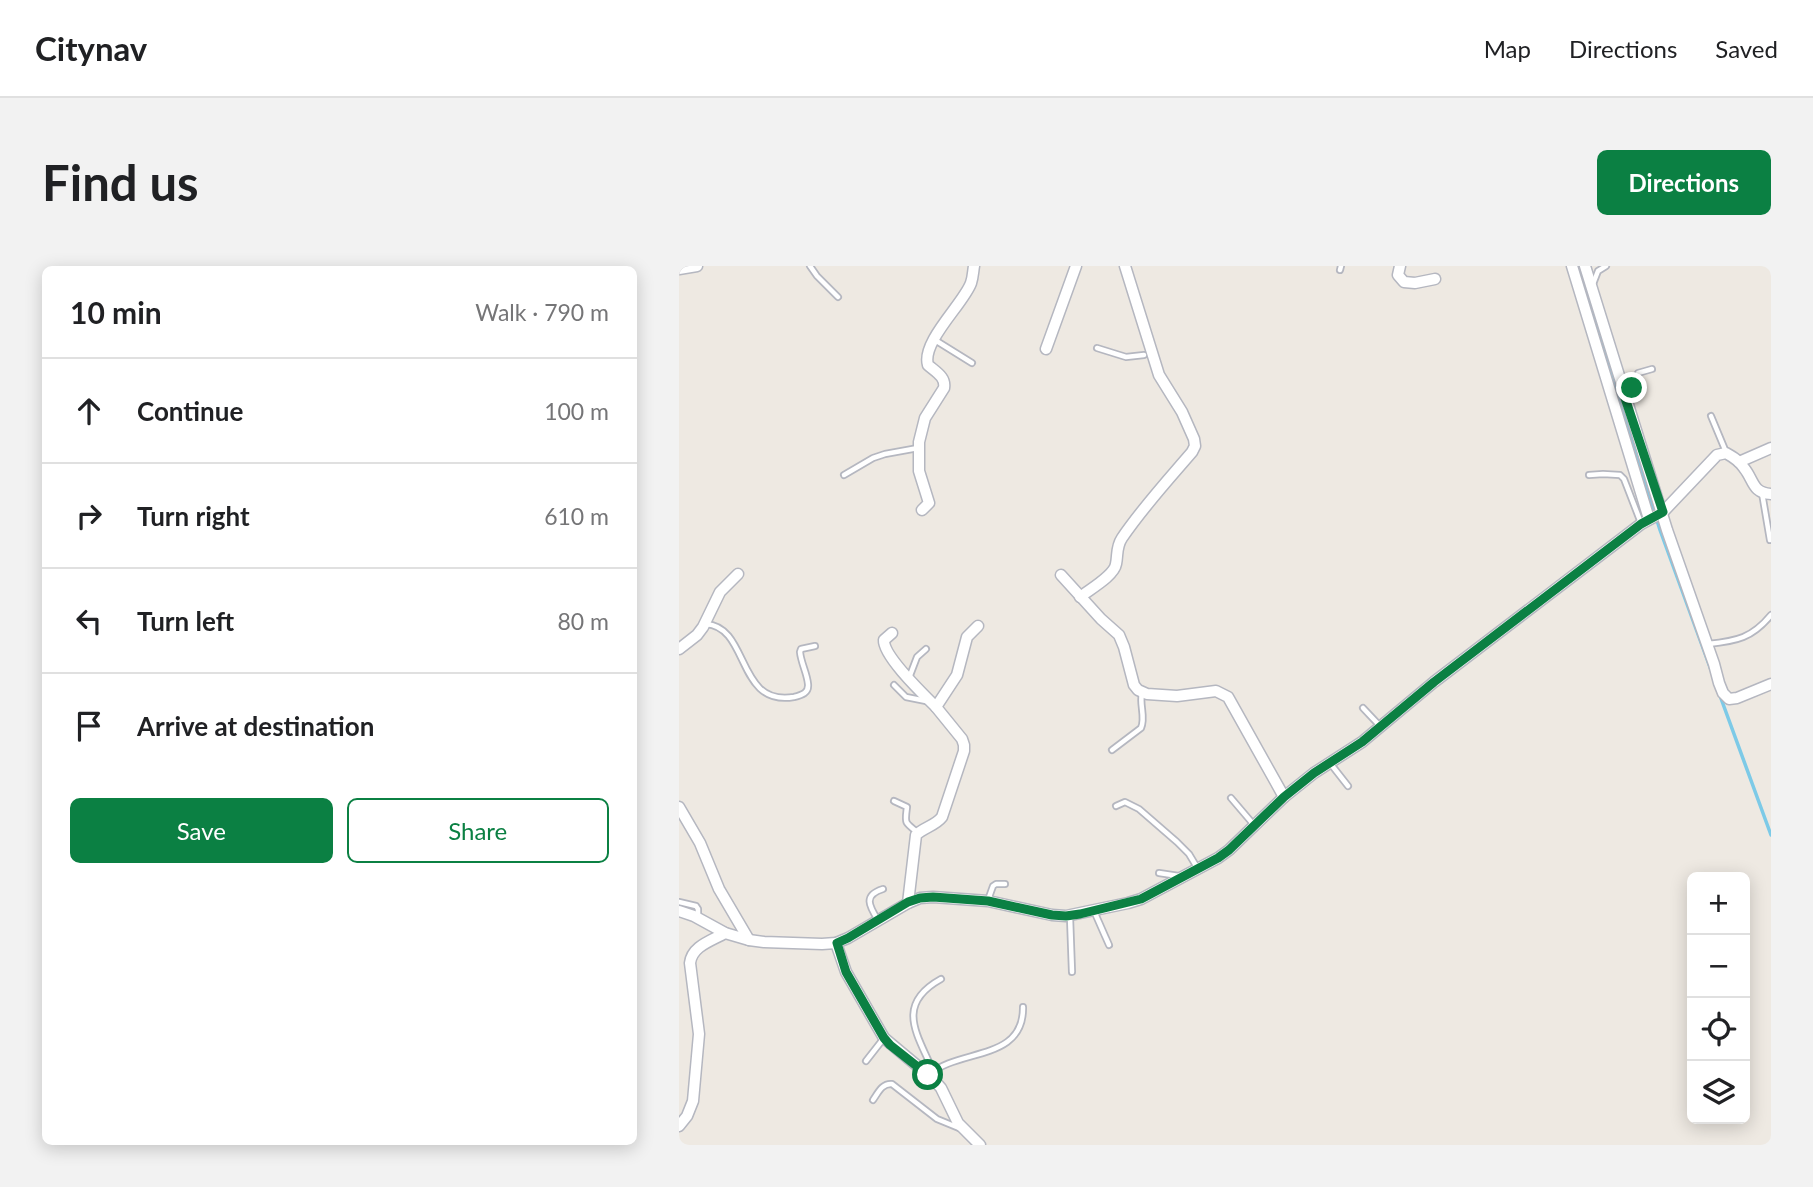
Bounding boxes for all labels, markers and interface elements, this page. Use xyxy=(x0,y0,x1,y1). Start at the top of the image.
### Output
text: Citynav xyxy=(35,28,147,68)
text: Map xyxy=(1484,34,1531,63)
text: Directions xyxy=(1569,34,1677,63)
text: Saved xyxy=(1715,34,1778,63)
button: Directions xyxy=(1597,150,1771,215)
text: Find us xyxy=(42,153,199,211)
text: 10 min xyxy=(70,294,162,330)
text: Walk · 790 m xyxy=(475,298,609,326)
route end xyxy=(1616,372,1647,403)
icon: ahead xyxy=(70,392,108,430)
text: Continue xyxy=(137,395,243,427)
text: 100 m xyxy=(544,397,609,425)
icon: right xyxy=(70,497,108,535)
text: Turn right xyxy=(137,500,250,532)
text: 610 m xyxy=(544,502,609,530)
icon: left xyxy=(70,602,108,640)
text: Turn left xyxy=(137,605,234,637)
text: 80 m xyxy=(558,607,609,635)
icon: arrive xyxy=(70,707,108,745)
text: Arrive at destination xyxy=(137,710,374,742)
button: Save xyxy=(70,798,333,863)
button: Share xyxy=(347,798,609,863)
map controls xyxy=(1687,872,1750,1124)
button: + xyxy=(1687,872,1750,935)
button: − xyxy=(1687,935,1750,998)
button: locate xyxy=(1687,998,1750,1061)
route start xyxy=(912,1059,943,1090)
button: layers xyxy=(1687,1061,1750,1124)

